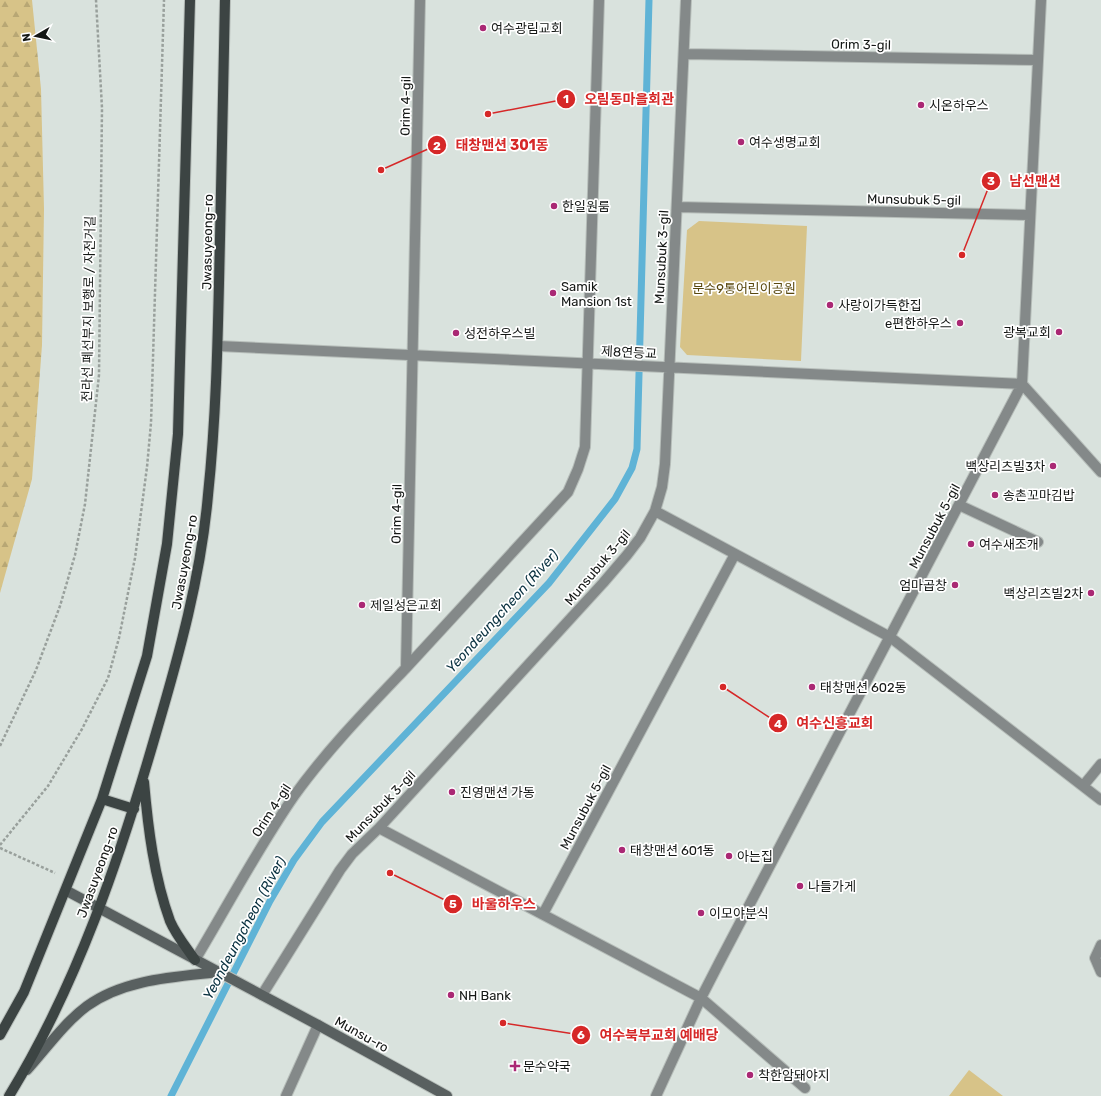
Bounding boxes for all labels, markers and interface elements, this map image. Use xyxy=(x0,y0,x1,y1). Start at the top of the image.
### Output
north arrow xyxy=(16,16,56,56)
place label: 여수광림교회 xyxy=(491,21,563,36)
marker: 여수광림교회 xyxy=(478,23,488,33)
text: N xyxy=(20,32,34,42)
street label: Orim 3-gil xyxy=(831,36,891,54)
street label: Orim 4-gil xyxy=(397,76,415,136)
callout: 오림동마을회관 xyxy=(556,86,682,112)
text: 오림동마을회관 xyxy=(584,91,674,108)
text: 1 xyxy=(563,92,569,106)
place label: 시온하우스 xyxy=(929,98,989,113)
marker: 시온하우스 xyxy=(916,100,926,110)
callout: 태창맨션 301동 xyxy=(427,132,556,158)
place label: 여수생명교회 xyxy=(749,135,821,150)
text: 태창맨션 301동 xyxy=(455,137,549,154)
marker: 여수생명교회 xyxy=(736,137,746,147)
text: 2 xyxy=(433,139,441,153)
callout: 남선맨션 xyxy=(981,168,1069,194)
text: 남선맨션 xyxy=(1009,173,1061,190)
text: 3 xyxy=(987,174,995,188)
street label: Munsubuk 5-gil xyxy=(867,191,961,209)
street label: Jwasuyeong-ro xyxy=(199,194,217,290)
place label: 한일원룸 xyxy=(562,199,610,214)
marker: 한일원룸 xyxy=(549,201,559,211)
street label: Munsubuk 3-gil xyxy=(652,210,672,304)
street label: 전라선 폐선부지 보행로 / 자전거길 xyxy=(79,216,98,402)
place label: Samik Mansion 1st xyxy=(561,279,632,309)
park label: 문수9통어린이공원 xyxy=(692,281,796,296)
marker: Samik Mansion 1st xyxy=(548,288,558,298)
place label: 사랑이가득한집 xyxy=(838,298,922,313)
marker: 사랑이가득한집 xyxy=(825,300,835,310)
place label: e편한하우스 xyxy=(885,316,952,331)
marker: e편한하우스 xyxy=(955,318,965,328)
place label: 광복교회 xyxy=(1003,325,1051,340)
place label: 성전하우스빌 xyxy=(464,326,536,341)
marker: 광복교회 xyxy=(1054,327,1064,337)
marker: 성전하우스빌 xyxy=(451,328,461,338)
street label: 제8연등교 xyxy=(601,344,657,361)
place label: 백상리츠빌3차 xyxy=(965,459,1045,474)
marker: 백상리츠빌3차 xyxy=(1048,461,1058,471)
street label: Munsubuk 5-gil xyxy=(906,481,964,572)
street label: Orim 4-gil xyxy=(388,484,406,544)
place label: 송촌꼬마김밥 xyxy=(1003,488,1075,503)
marker: 송촌꼬마김밥 xyxy=(990,490,1000,500)
street label: Jwasuyeong-ro xyxy=(169,514,201,611)
street label: Munsubuk 3-gil xyxy=(561,527,634,609)
place label: 여수새조개 xyxy=(979,537,1039,552)
marker: 여수새조개 xyxy=(966,539,976,549)
water label: Yeondeungcheon (River) xyxy=(443,546,562,676)
place label: 엄마곱창 xyxy=(899,578,947,593)
marker: 엄마곱창 xyxy=(950,580,960,590)
place label: 백상리츠빌2차 xyxy=(1004,586,1083,601)
marker: 백상리츠빌2차 xyxy=(1086,588,1096,598)
place label: 제일성은교회 xyxy=(370,598,442,613)
marker: 제일성은교회 xyxy=(357,600,367,610)
place label: 태창맨션 602동 xyxy=(820,680,907,695)
marker: 태창맨션 602동 xyxy=(807,682,817,692)
callout: 여수신흥교회 xyxy=(768,710,881,736)
text: 여수신흥교회 xyxy=(796,715,874,732)
text: 4 xyxy=(774,717,782,731)
street label: Munsubuk 5-gil xyxy=(557,762,615,853)
street label: Munsubuk 3-gil xyxy=(342,767,419,846)
street label: Orim 4-gil xyxy=(249,781,295,840)
place label: 진영맨션 가동 xyxy=(460,785,535,800)
marker: 진영맨션 가동 xyxy=(447,787,457,797)
street label: Jwasuyeong-ro xyxy=(74,825,122,920)
place label: 태창맨션 601동 xyxy=(630,843,715,858)
marker: 태창맨션 601동 xyxy=(617,845,627,855)
place label: 아는집 xyxy=(737,849,773,864)
marker: 아는집 xyxy=(724,851,734,861)
water label: Yeondeungcheon (River) xyxy=(199,854,290,1003)
place label: 나들가게 xyxy=(808,879,856,894)
marker: 나들가게 xyxy=(795,881,805,891)
callout: 바울하우스 xyxy=(443,891,544,917)
text: 바울하우스 xyxy=(472,896,536,913)
text: 5 xyxy=(449,897,457,911)
place label: 이모야분식 xyxy=(709,906,769,921)
marker: 이모야분식 xyxy=(696,908,706,918)
place label: NH Bank xyxy=(459,988,511,1003)
marker: NH Bank xyxy=(446,990,456,1000)
street label: Munsu-ro xyxy=(332,1014,391,1055)
callout: 여수북부교회 예배당 xyxy=(571,1022,726,1048)
text: 여수북부교회 예배당 xyxy=(600,1027,719,1044)
text: 6 xyxy=(577,1028,585,1042)
place label: 문수약국 xyxy=(523,1059,571,1074)
marker: 문수약국 xyxy=(510,1061,520,1071)
place label: 착한암돼야지 xyxy=(758,1068,830,1083)
marker: 착한암돼야지 xyxy=(745,1070,755,1080)

